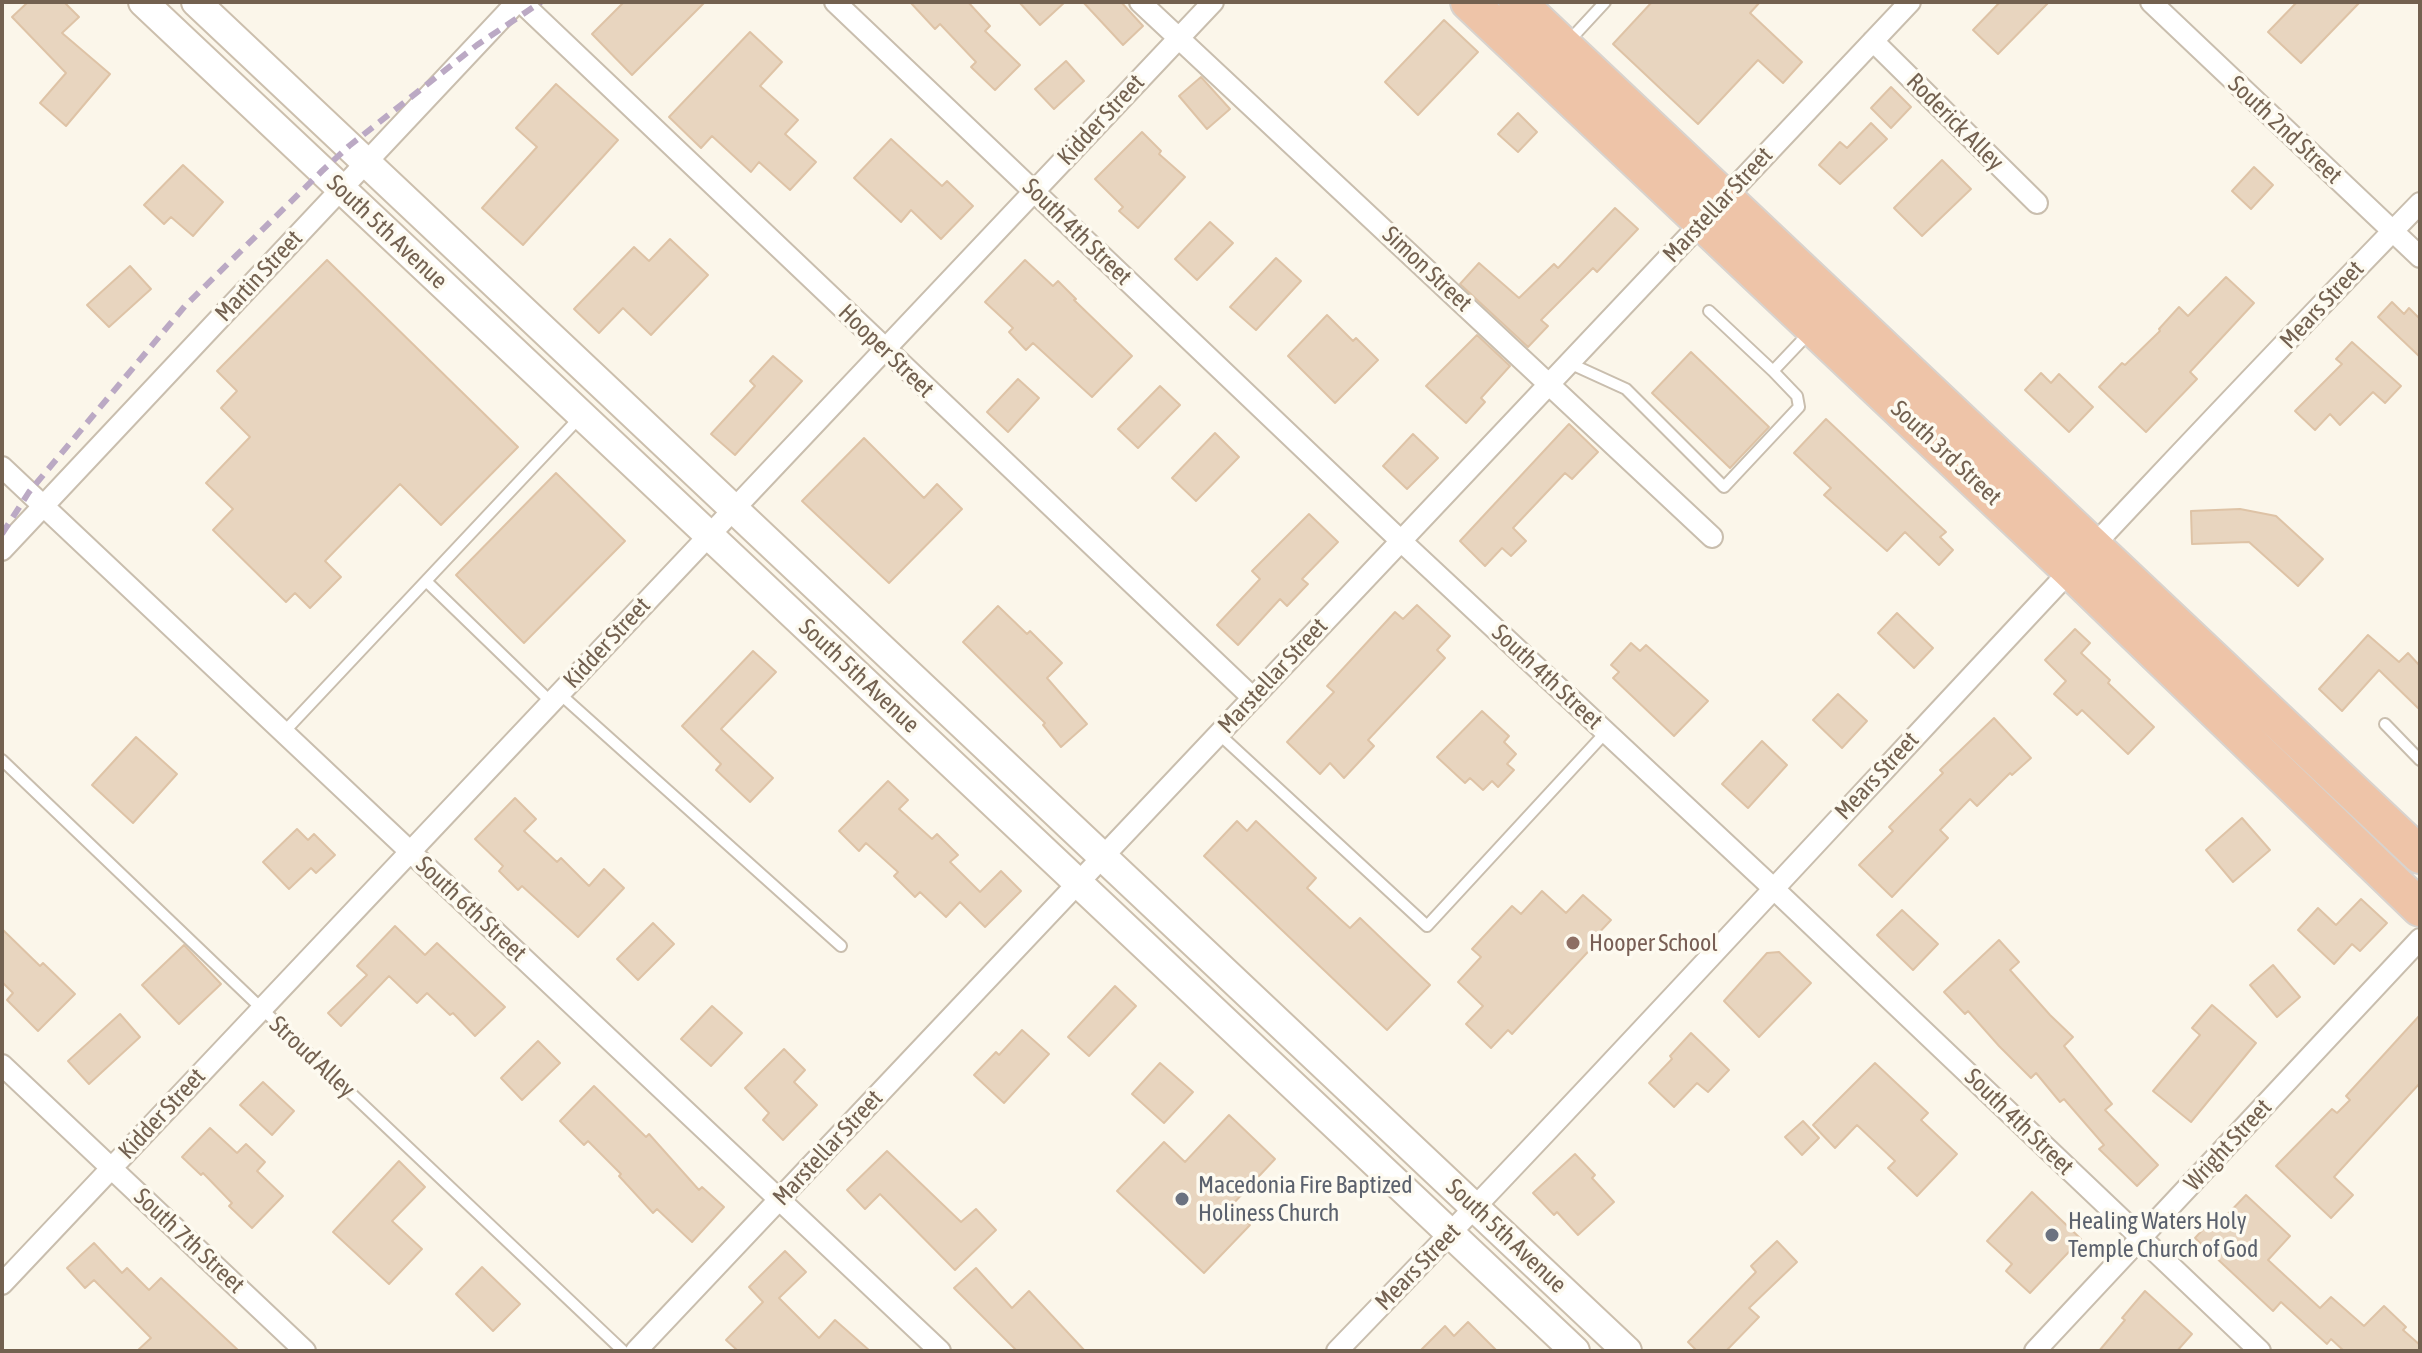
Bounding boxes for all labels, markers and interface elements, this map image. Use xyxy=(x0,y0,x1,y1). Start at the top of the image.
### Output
street label: Roderick Alley xyxy=(1900,67,2010,177)
street label: Kidder Street xyxy=(1052,69,1150,171)
street label: South 2nd Street xyxy=(2222,70,2348,190)
street label: Marstellar Street xyxy=(1657,141,1779,269)
street label: South 5th Avenue xyxy=(321,169,453,295)
street label: South 4th Street xyxy=(1016,173,1138,291)
street label: Simon Street xyxy=(1376,220,1478,318)
street label: Martin Street xyxy=(210,224,308,328)
street label: Mears Street xyxy=(2274,255,2370,355)
street label: Hooper Street xyxy=(832,298,940,404)
street label: South 3rd Street xyxy=(1885,395,2007,511)
street label: Kidder Street xyxy=(558,592,656,694)
street label: Marstellar Street xyxy=(1212,612,1334,740)
street label: South 5th Avenue xyxy=(793,613,925,739)
street label: South 4th Street xyxy=(1486,619,1608,735)
street label: Mears Street xyxy=(1829,726,1925,826)
street label: South 6th Street xyxy=(410,851,532,967)
place label: Hooper School xyxy=(1589,929,1718,957)
marker: Hooper School xyxy=(1564,934,1582,952)
street label: Stroud Alley xyxy=(263,1010,361,1104)
street label: Kidder Street xyxy=(113,1063,211,1165)
street label: South 4th Street xyxy=(1958,1063,2080,1181)
street label: Marstellar Street xyxy=(767,1084,889,1212)
street label: Wright Street xyxy=(2178,1093,2278,1197)
place label: Macedonia Fire Baptized Holiness Church xyxy=(1198,1171,1413,1227)
street label: South 5th Avenue xyxy=(1440,1173,1572,1299)
street label: South 7th Street xyxy=(128,1183,250,1299)
marker: Macedonia Fire Baptized Holiness Church xyxy=(1173,1190,1191,1208)
place label: Healing Waters Holy Temple Church of God xyxy=(2068,1207,2258,1263)
street label: Mears Street xyxy=(1370,1218,1466,1316)
marker: Healing Waters Holy Temple Church of God xyxy=(2043,1226,2061,1244)

